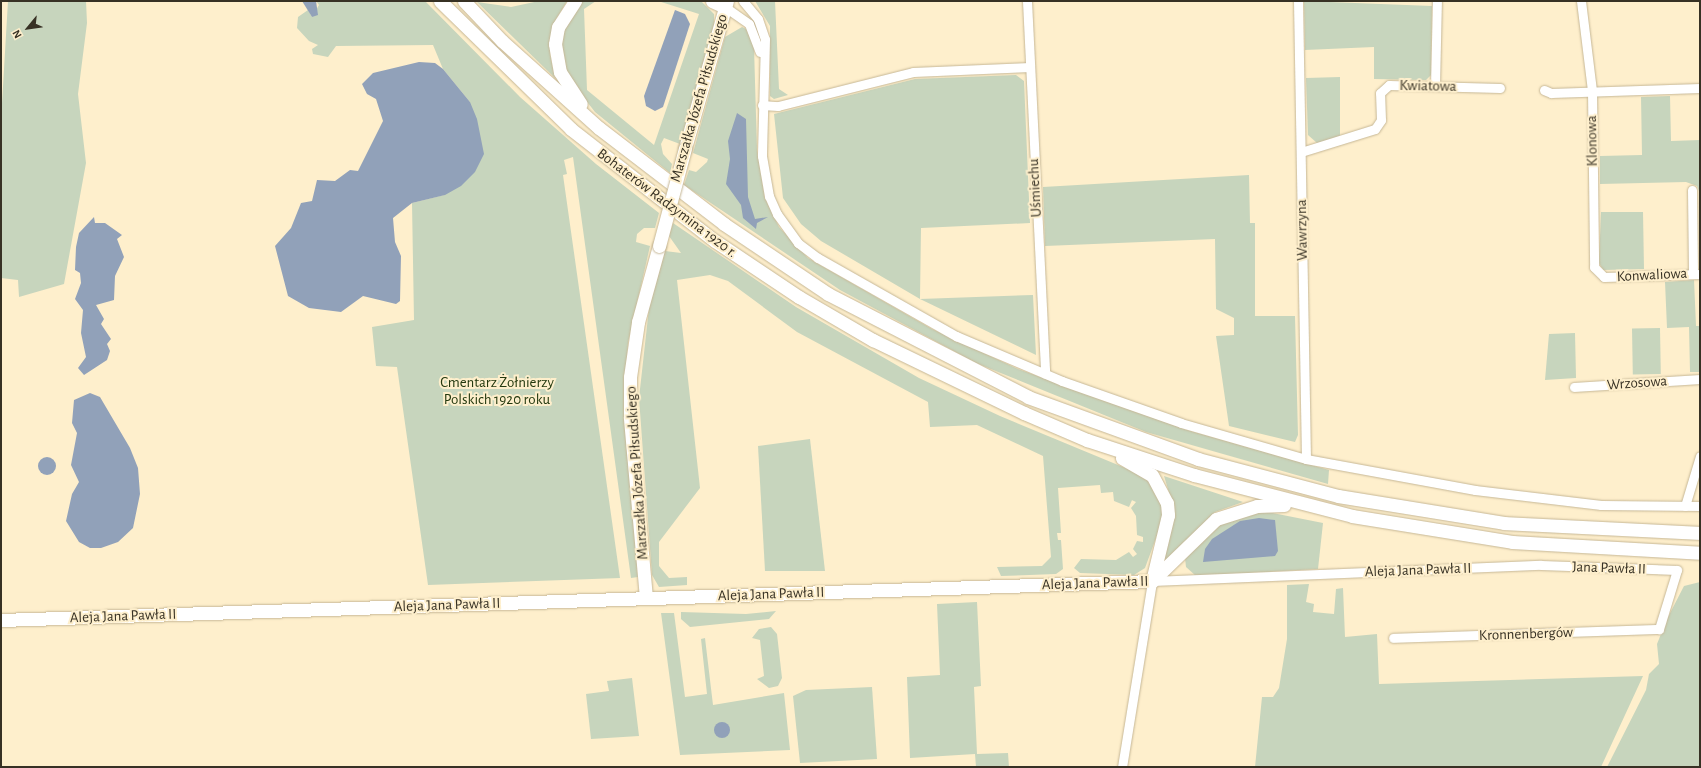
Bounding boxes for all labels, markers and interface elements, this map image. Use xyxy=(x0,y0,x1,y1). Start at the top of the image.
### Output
north arrow xyxy=(8,8,48,48)
street label: Marszałka Józefa Piłsudskiego xyxy=(666,12,732,184)
text: N xyxy=(10,28,24,40)
street label: Kwiatowa xyxy=(1399,77,1457,95)
street label: Klonowa xyxy=(1583,115,1601,167)
street label: Bohaterów Radzymina 1920 r. xyxy=(593,144,741,262)
street label: Uśmiechu xyxy=(1024,158,1046,218)
street label: Wawrzyna xyxy=(1292,199,1312,261)
street label: Konwaliowa xyxy=(1616,264,1688,286)
street label: Wrzosowa xyxy=(1606,372,1668,394)
park label: Cmentarz Żołnierzy Polskich 1920 roku xyxy=(440,373,554,408)
street label: Marszałka Józefa Piłsudskiego xyxy=(622,386,652,560)
street label: Jana Pawła II xyxy=(1572,558,1646,578)
street label: Aleja Jana Pawła II xyxy=(1364,559,1472,581)
street label: Aleja Jana Pawła II xyxy=(1041,572,1149,594)
street label: Aleja Jana Pawła II xyxy=(717,583,825,605)
street label: Aleja Jana Pawła II xyxy=(393,594,501,616)
street label: Aleja Jana Pawła II xyxy=(69,605,177,627)
street label: Kronnenbergów xyxy=(1479,623,1573,645)

